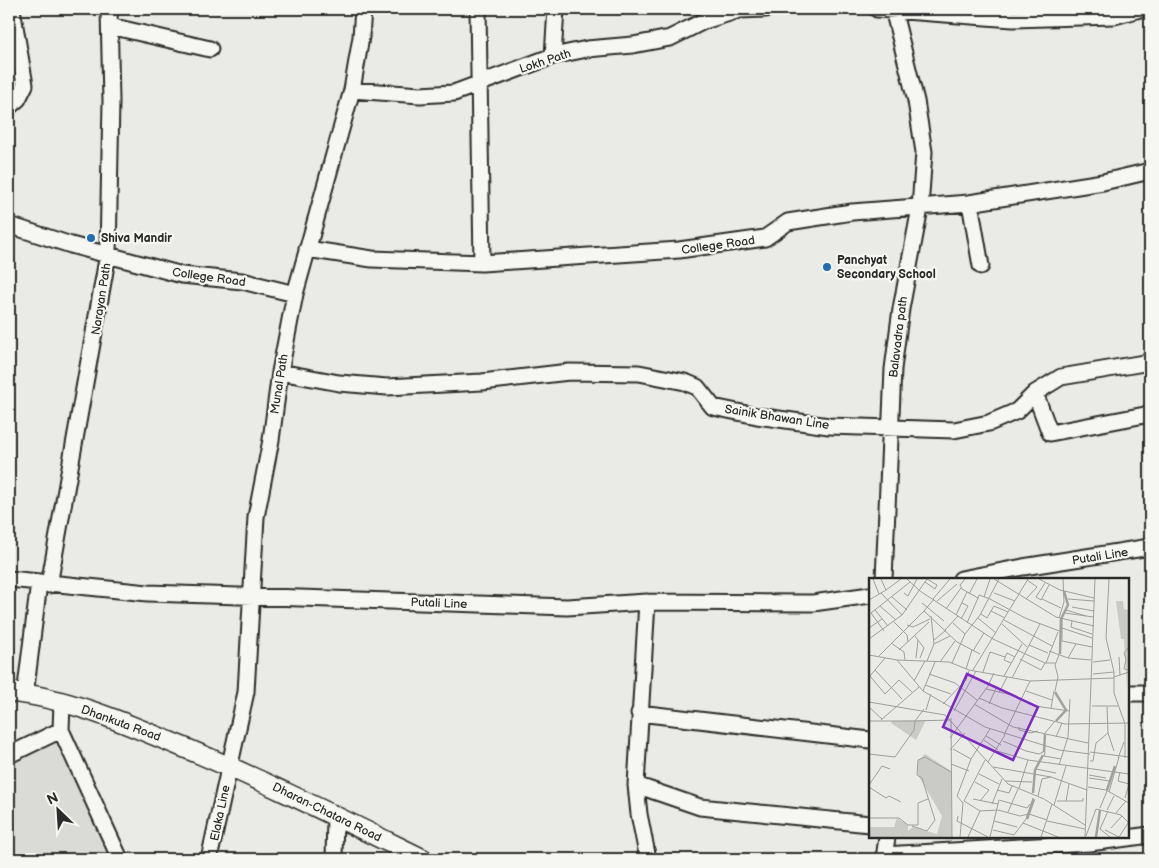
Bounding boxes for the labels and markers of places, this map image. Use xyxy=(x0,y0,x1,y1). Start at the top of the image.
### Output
place label: Shiva Mandir xyxy=(101,231,172,246)
marker: Shiva Mandir xyxy=(85,232,97,244)
place label: Panchyat Secondary School xyxy=(837,253,936,282)
marker: Panchyat Secondary School xyxy=(821,261,833,273)

